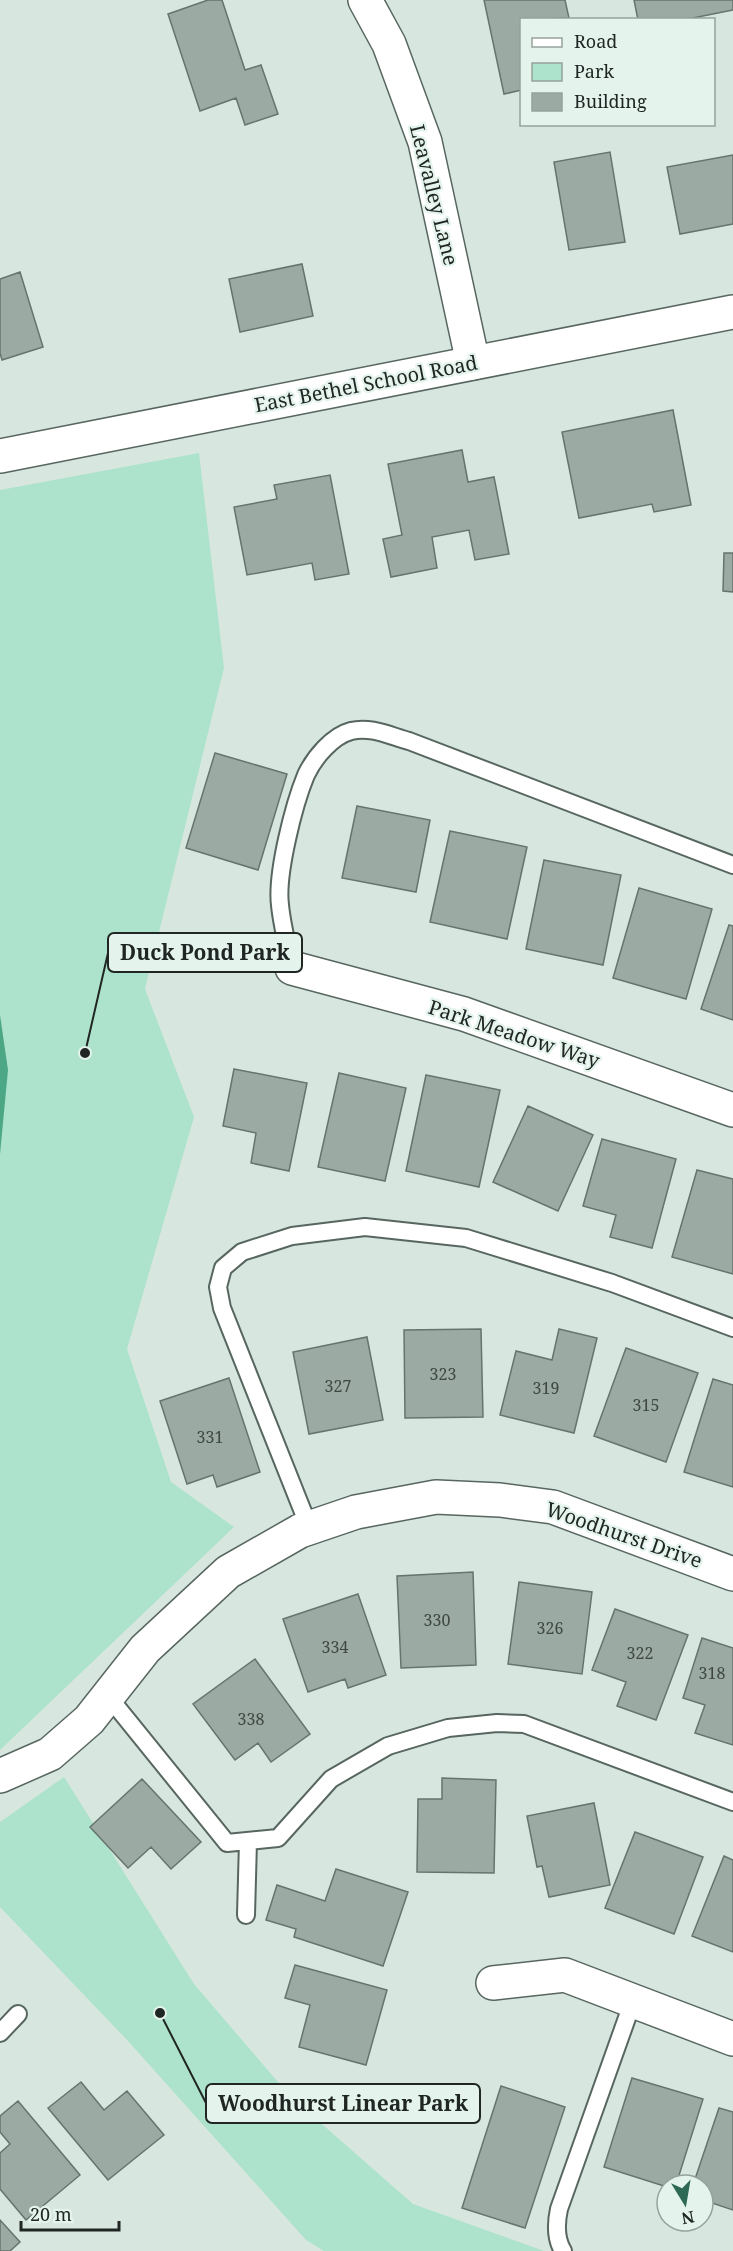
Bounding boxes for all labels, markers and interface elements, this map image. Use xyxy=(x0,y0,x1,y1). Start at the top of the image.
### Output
legend xyxy=(520,18,715,126)
text: Road xyxy=(574,29,617,53)
text: Park xyxy=(574,59,614,83)
text: Building xyxy=(574,89,647,113)
street label: Leavalley Lane xyxy=(404,122,465,268)
street label: East Bethel School Road xyxy=(252,349,480,418)
callout: Duck Pond Park xyxy=(108,933,302,972)
text: Duck Pond Park xyxy=(120,938,291,966)
street label: Park Meadow Way xyxy=(425,993,604,1074)
house number: 323 xyxy=(430,1363,456,1385)
house number: 327 xyxy=(325,1375,351,1397)
house number: 319 xyxy=(533,1377,559,1399)
house number: 315 xyxy=(633,1394,659,1416)
house number: 331 xyxy=(197,1426,223,1448)
street label: Woodhurst Drive xyxy=(542,1495,706,1574)
house number: 330 xyxy=(424,1609,450,1631)
house number: 326 xyxy=(537,1617,563,1639)
house number: 334 xyxy=(322,1636,348,1658)
house number: 322 xyxy=(627,1642,653,1664)
house number: 318 xyxy=(699,1662,725,1684)
house number: 338 xyxy=(238,1708,264,1730)
callout: Woodhurst Linear Park xyxy=(206,2084,480,2123)
text: Woodhurst Linear Park xyxy=(218,2089,469,2117)
north arrow xyxy=(655,2173,715,2233)
scale bar xyxy=(21,2194,118,2232)
text: 20 m xyxy=(30,2202,72,2226)
text: N xyxy=(679,2206,696,2230)

